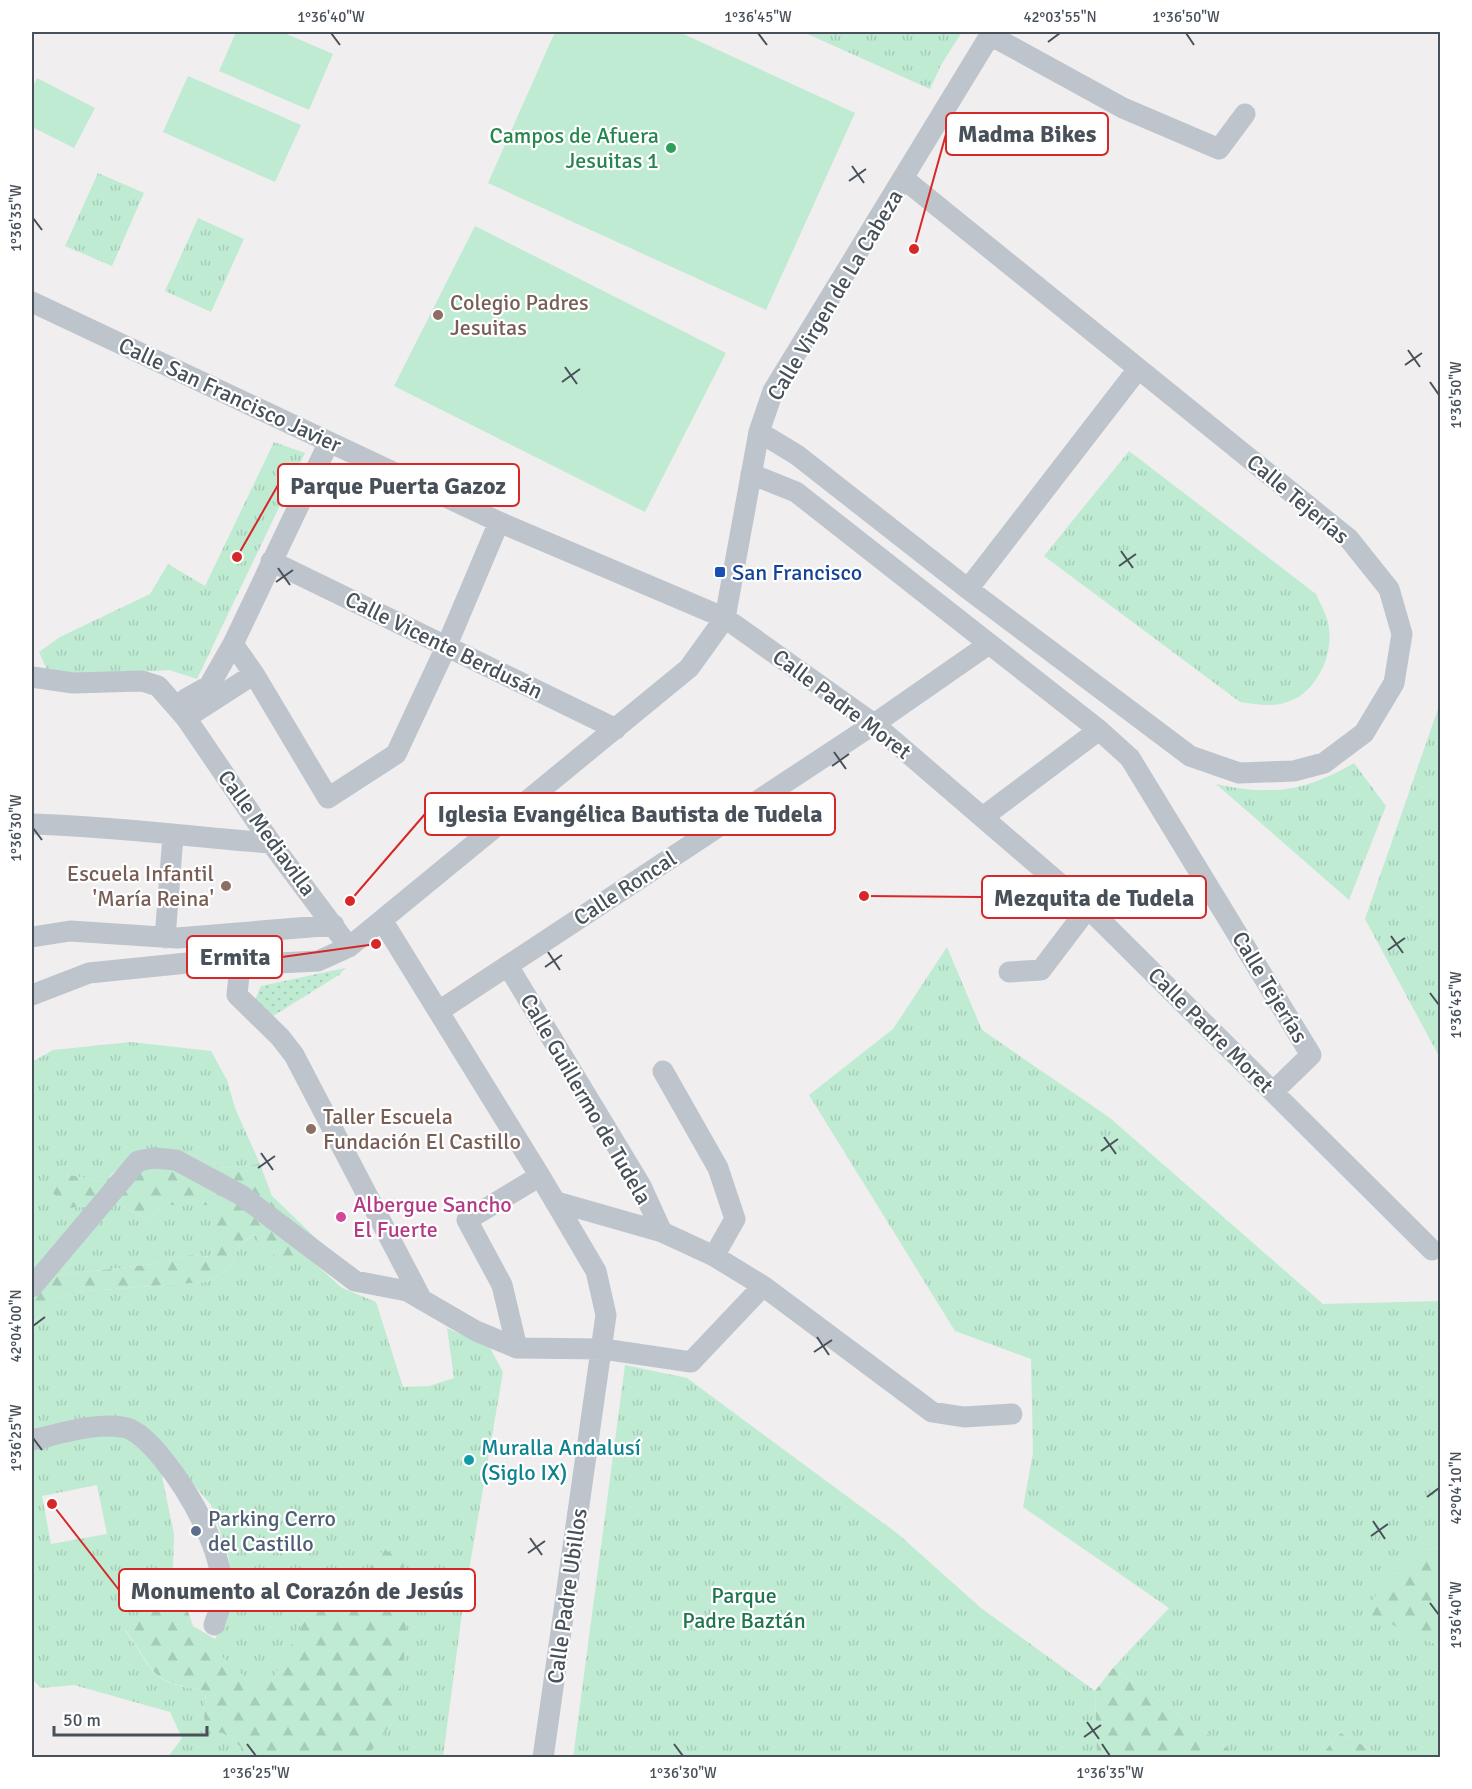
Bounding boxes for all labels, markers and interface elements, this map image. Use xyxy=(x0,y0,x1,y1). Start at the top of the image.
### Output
text: 1°36'40"W xyxy=(297,8,365,26)
text: 1°36'45"W xyxy=(724,8,792,26)
text: 42°03'55"N xyxy=(1023,8,1097,26)
text: 1°36'50"W xyxy=(1152,8,1220,26)
callout: Madma Bikes xyxy=(946,113,1108,155)
text: Madma Bikes xyxy=(958,119,1097,149)
place label: Campos de Afuera Jesuitas 1 xyxy=(490,122,659,174)
marker: Campos de Afuera Jesuitas 1 xyxy=(664,141,678,155)
text: 1°36'35"W xyxy=(7,184,25,252)
street label: Calle Virgen de La Cabeza xyxy=(761,185,909,405)
place label: Colegio Padres Jesuitas xyxy=(450,289,589,341)
marker: Colegio Padres Jesuitas xyxy=(431,308,445,322)
street label: Calle San Francisco Javier xyxy=(114,332,346,458)
text: 1°36'50"W xyxy=(1447,361,1465,429)
street label: Calle Tejerías xyxy=(1241,448,1355,550)
callout: Parque Puerta Gazoz xyxy=(278,464,519,506)
text: Parque Puerta Gazoz xyxy=(290,471,506,501)
place label: San Francisco xyxy=(732,559,862,586)
marker: San Francisco xyxy=(713,565,727,579)
street label: Calle Vicente Berdusán xyxy=(341,585,547,705)
street label: Calle Padre Moret xyxy=(767,643,917,765)
street label: Calle Mediavilla xyxy=(212,765,322,901)
callout: Iglesia Evangélica Bautista de Tudela xyxy=(425,793,835,835)
text: 1°36'30"W xyxy=(7,794,25,862)
text: Iglesia Evangélica Bautista de Tudela xyxy=(437,799,823,829)
street label: Calle Roncal xyxy=(569,845,681,931)
place label: Escuela Infantil 'María Reina' xyxy=(67,860,214,912)
callout: Mezquita de Tudela xyxy=(982,876,1206,918)
marker: Escuela Infantil 'María Reina' xyxy=(219,879,233,893)
text: Mezquita de Tudela xyxy=(994,883,1194,913)
street label: Calle Tejerías xyxy=(1226,926,1314,1048)
callout: Ermita xyxy=(187,936,282,978)
text: Ermita xyxy=(199,942,271,972)
street label: Calle Padre Moret xyxy=(1143,962,1280,1099)
text: 1°36'45"W xyxy=(1447,971,1465,1039)
street label: Calle Guillermo de Tudela xyxy=(515,989,657,1209)
place label: Taller Escuela Fundación El Castillo xyxy=(323,1103,521,1155)
marker: Taller Escuela Fundación El Castillo xyxy=(304,1122,318,1136)
place label: Albergue Sancho El Fuerte xyxy=(353,1191,512,1243)
marker: Albergue Sancho El Fuerte xyxy=(334,1210,348,1224)
text: 42°04'00"N xyxy=(7,1289,25,1363)
text: 1°36'25"W xyxy=(7,1404,25,1472)
place label: Muralla Andalusí (Siglo IX) xyxy=(481,1434,641,1486)
text: 42°04'10"N xyxy=(1447,1451,1465,1525)
marker: Muralla Andalusí (Siglo IX) xyxy=(462,1453,476,1467)
place label: Parking Cerro del Castillo xyxy=(208,1505,336,1557)
street label: Calle Padre Ubillos xyxy=(541,1507,593,1685)
marker: Parking Cerro del Castillo xyxy=(189,1524,203,1538)
callout: Monumento al Corazón de Jesús xyxy=(119,1569,475,1611)
text: Monumento al Corazón de Jesús xyxy=(131,1576,464,1606)
text: 1°36'40"W xyxy=(1447,1581,1465,1649)
park label: Parque Padre Baztán xyxy=(682,1582,806,1634)
scale bar xyxy=(54,1699,207,1737)
text: 50 m xyxy=(63,1709,101,1731)
text: 1°36'25"W xyxy=(222,1764,290,1782)
text: 1°36'30"W xyxy=(649,1764,717,1782)
text: 1°36'35"W xyxy=(1076,1764,1144,1782)

